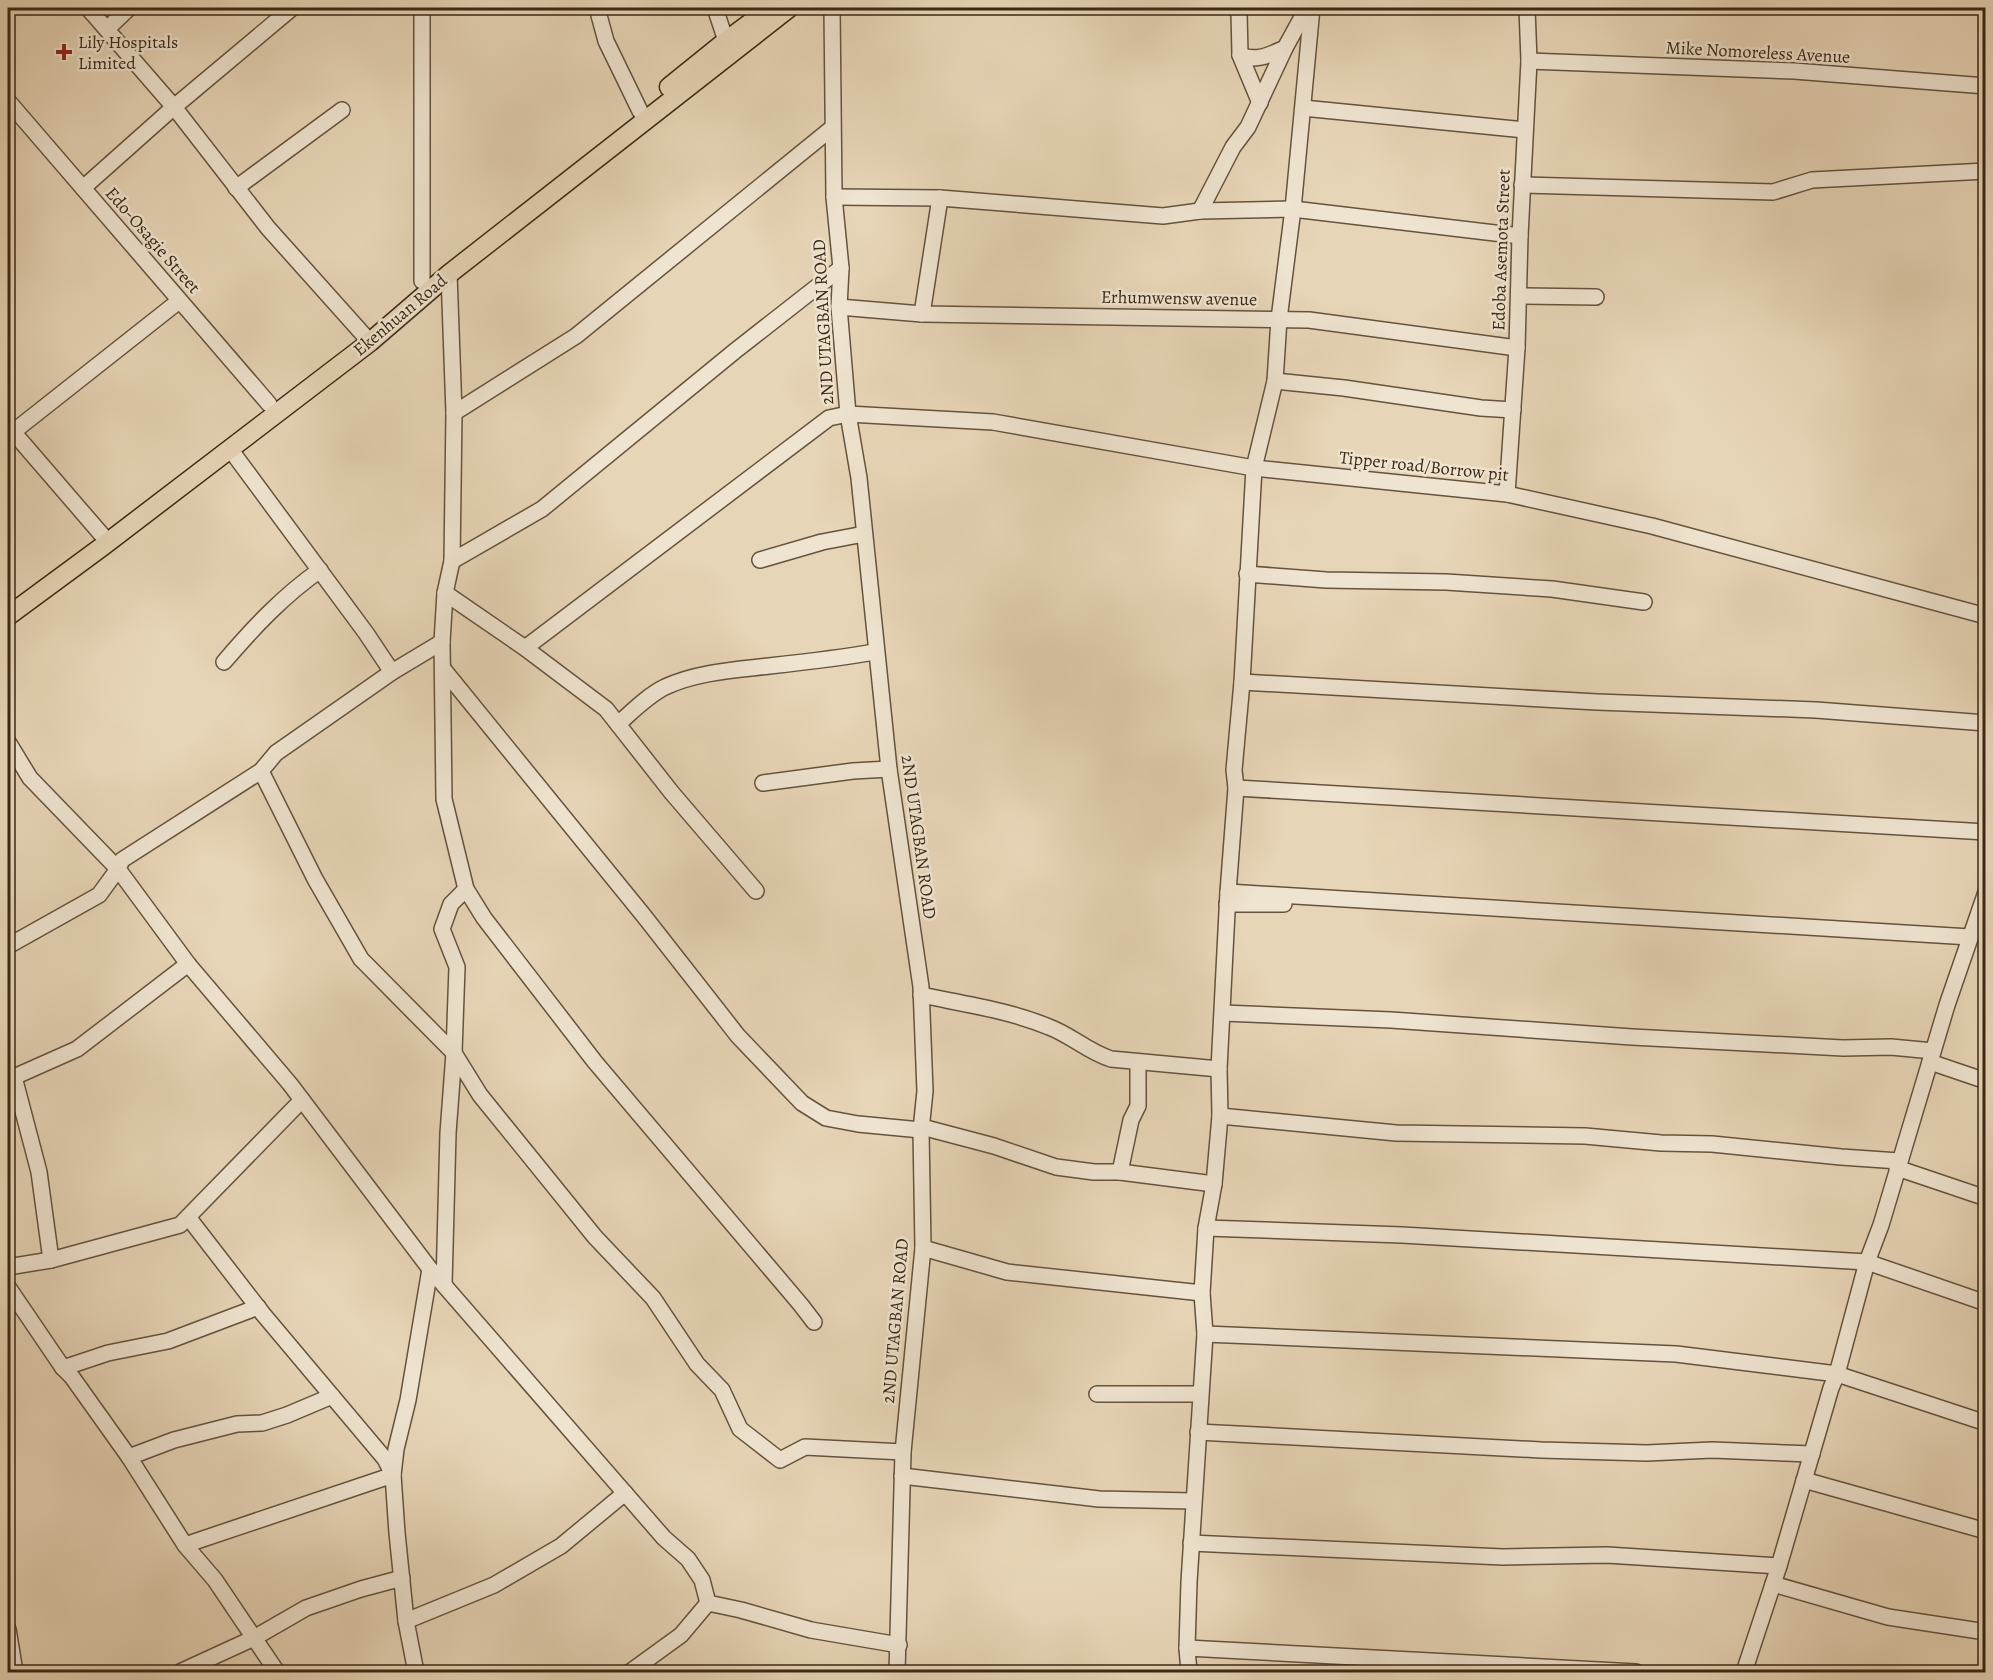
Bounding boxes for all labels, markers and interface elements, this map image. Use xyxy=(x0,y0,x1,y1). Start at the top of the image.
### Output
place label: Lily Hospitals Limited xyxy=(78,30,178,75)
street label: Mike Nomoreless Avenue xyxy=(1665,35,1851,69)
marker: Lily Hospitals Limited xyxy=(55,43,73,61)
street label: Edoba Asemota Street xyxy=(1486,169,1516,331)
street label: Edo-Osagie Street xyxy=(100,182,206,298)
street label: 2ND UTAGBAN ROAD xyxy=(807,239,839,405)
street label: Ekenhuan Road xyxy=(348,268,452,361)
street label: Erhumwensw avenue xyxy=(1101,285,1257,311)
street label: Tipper road/Borrow pit xyxy=(1338,445,1510,487)
street label: 2ND UTAGBAN ROAD xyxy=(896,753,942,921)
street label: 2ND UTAGBAN ROAD xyxy=(876,1237,914,1405)

